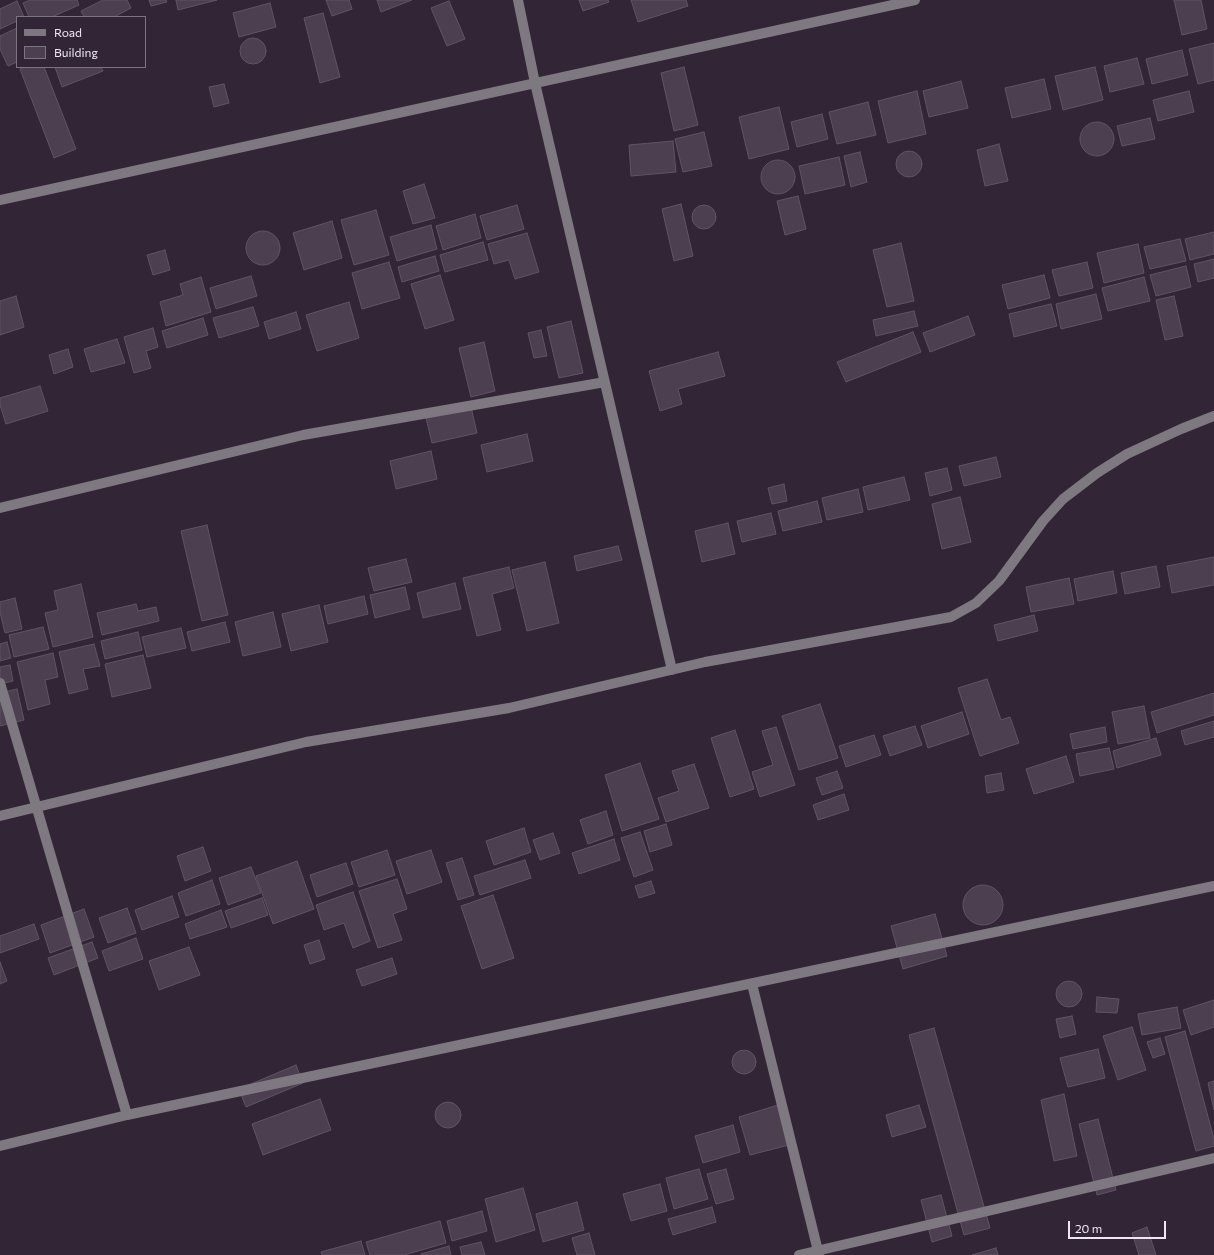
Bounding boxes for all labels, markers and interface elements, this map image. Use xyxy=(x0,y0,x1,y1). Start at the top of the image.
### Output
legend xyxy=(16,16,146,68)
text: Road xyxy=(54,25,82,39)
text: Building xyxy=(54,45,98,59)
scale bar xyxy=(1070,1213,1168,1239)
text: 20 m xyxy=(1075,1221,1102,1235)

